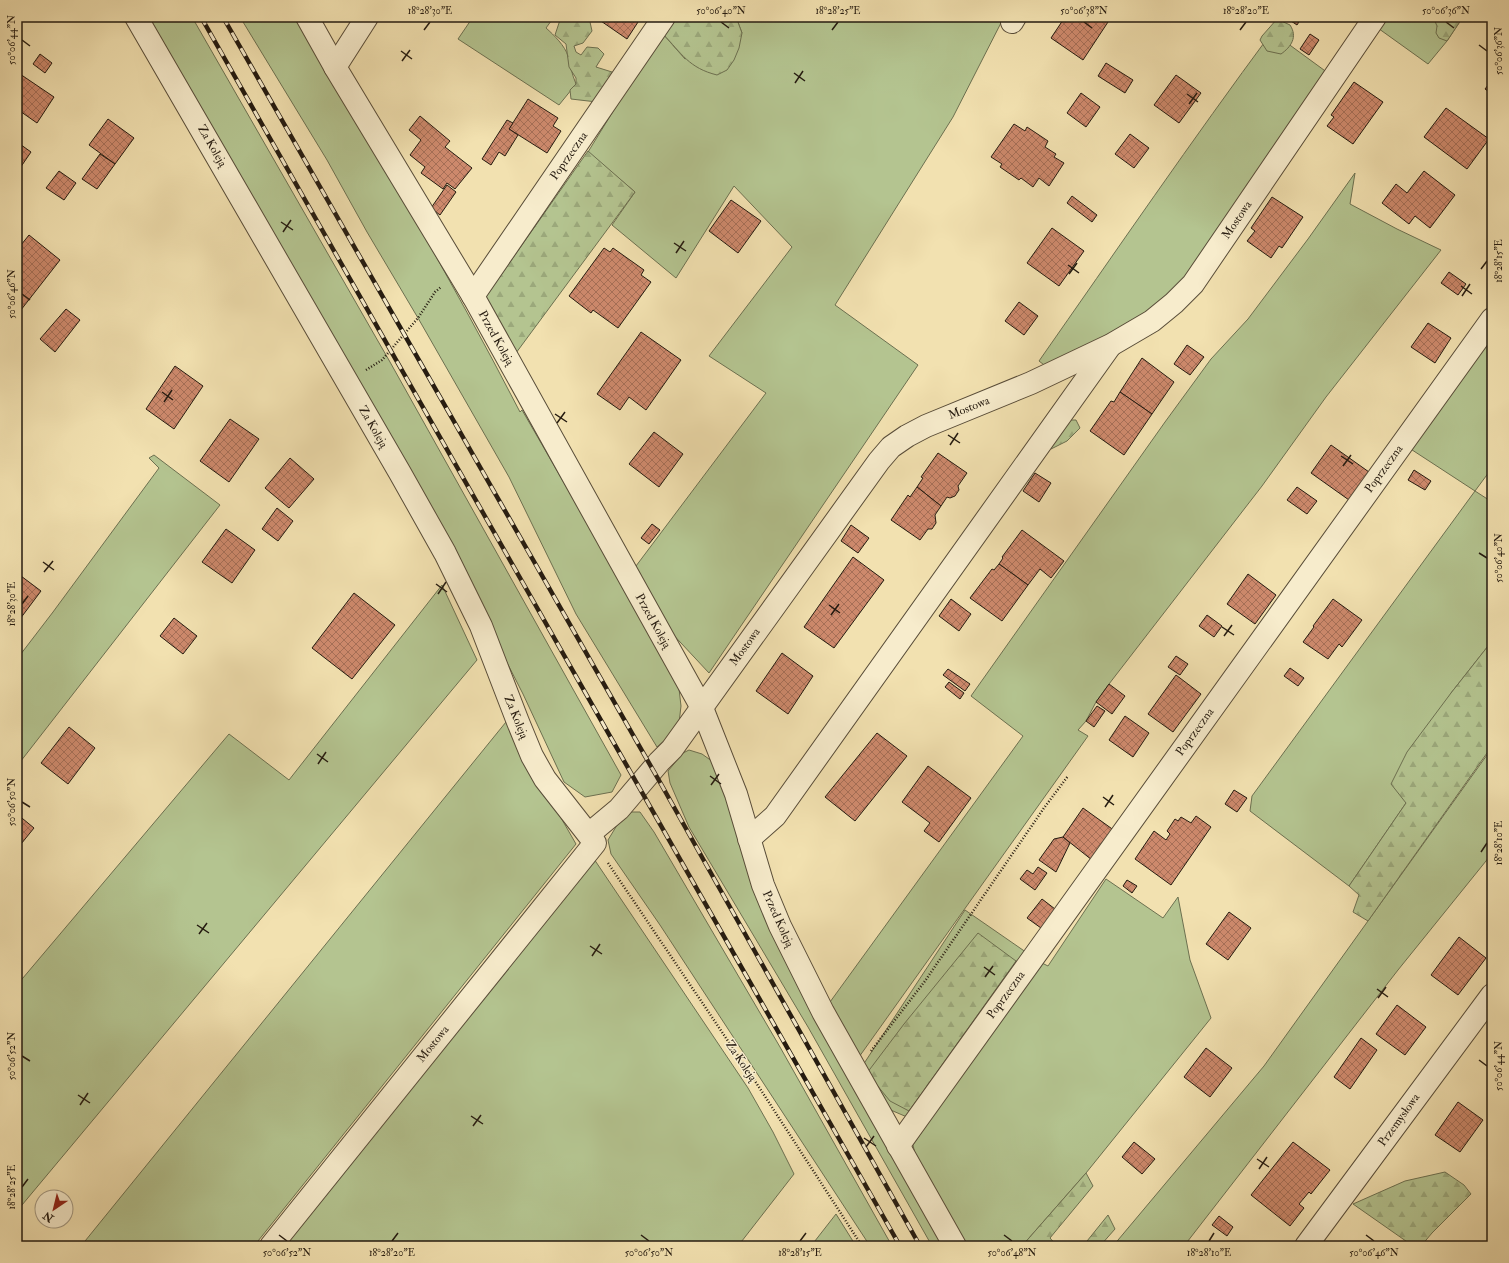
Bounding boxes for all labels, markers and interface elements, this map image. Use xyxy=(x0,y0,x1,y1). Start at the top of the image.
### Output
text: 18°28'30"E xyxy=(408,5,452,17)
text: 50°06'40"N xyxy=(696,5,746,17)
text: 18°28'25"E xyxy=(815,5,861,17)
text: 50°06'38"N xyxy=(1060,5,1108,17)
text: 18°28'20"E xyxy=(1223,5,1269,17)
text: 50°06'36"N xyxy=(1422,5,1470,17)
text: 50°06'44"N xyxy=(6,15,18,65)
text: 50°06'36"N xyxy=(1493,27,1505,75)
street label: Za Koleją xyxy=(194,122,231,171)
street label: Poprzeczna xyxy=(547,128,592,183)
street label: Mostowa xyxy=(1219,197,1256,242)
text: 18°28'15"E xyxy=(1493,239,1505,283)
text: 50°06'46"N xyxy=(6,269,18,319)
street label: Przed Koleją xyxy=(475,308,518,369)
street label: Mostowa xyxy=(946,393,993,423)
street label: Za Koleją xyxy=(355,403,392,452)
street label: Poprzeczna xyxy=(1362,441,1407,496)
text: 50°06'40"N xyxy=(1493,533,1505,583)
text: 18°28'30"E xyxy=(6,582,18,626)
street label: Przed Koleją xyxy=(632,591,675,652)
street label: Mostowa xyxy=(726,624,764,669)
street label: Za Koleją xyxy=(500,693,532,742)
street label: Poprzeczna xyxy=(1173,704,1218,759)
text: 50°06'50"N xyxy=(6,778,18,826)
text: 18°28'10"E xyxy=(1493,821,1505,865)
street label: Przed Koleją xyxy=(759,888,798,951)
street label: Poprzeczna xyxy=(984,967,1029,1022)
street label: Mostowa xyxy=(414,1022,453,1065)
text: 50°06'52"N xyxy=(6,1032,18,1080)
street label: Za Koleją xyxy=(722,1038,761,1085)
text: 50°06'44"N xyxy=(1493,1041,1505,1091)
street label: Przemysłowa xyxy=(1375,1090,1424,1149)
text: 18°28'25"E xyxy=(6,1164,18,1210)
north arrow xyxy=(34,1189,74,1229)
text: N xyxy=(40,1208,57,1226)
text: 50°06'52"N xyxy=(263,1247,311,1259)
text: 18°28'20"E xyxy=(369,1247,415,1259)
text: 50°06'50"N xyxy=(625,1247,673,1259)
text: 18°28'15"E xyxy=(778,1247,822,1259)
text: 50°06'48"N xyxy=(987,1247,1037,1259)
text: 18°28'10"E xyxy=(1187,1247,1231,1259)
text: 50°06'46"N xyxy=(1349,1247,1399,1259)

